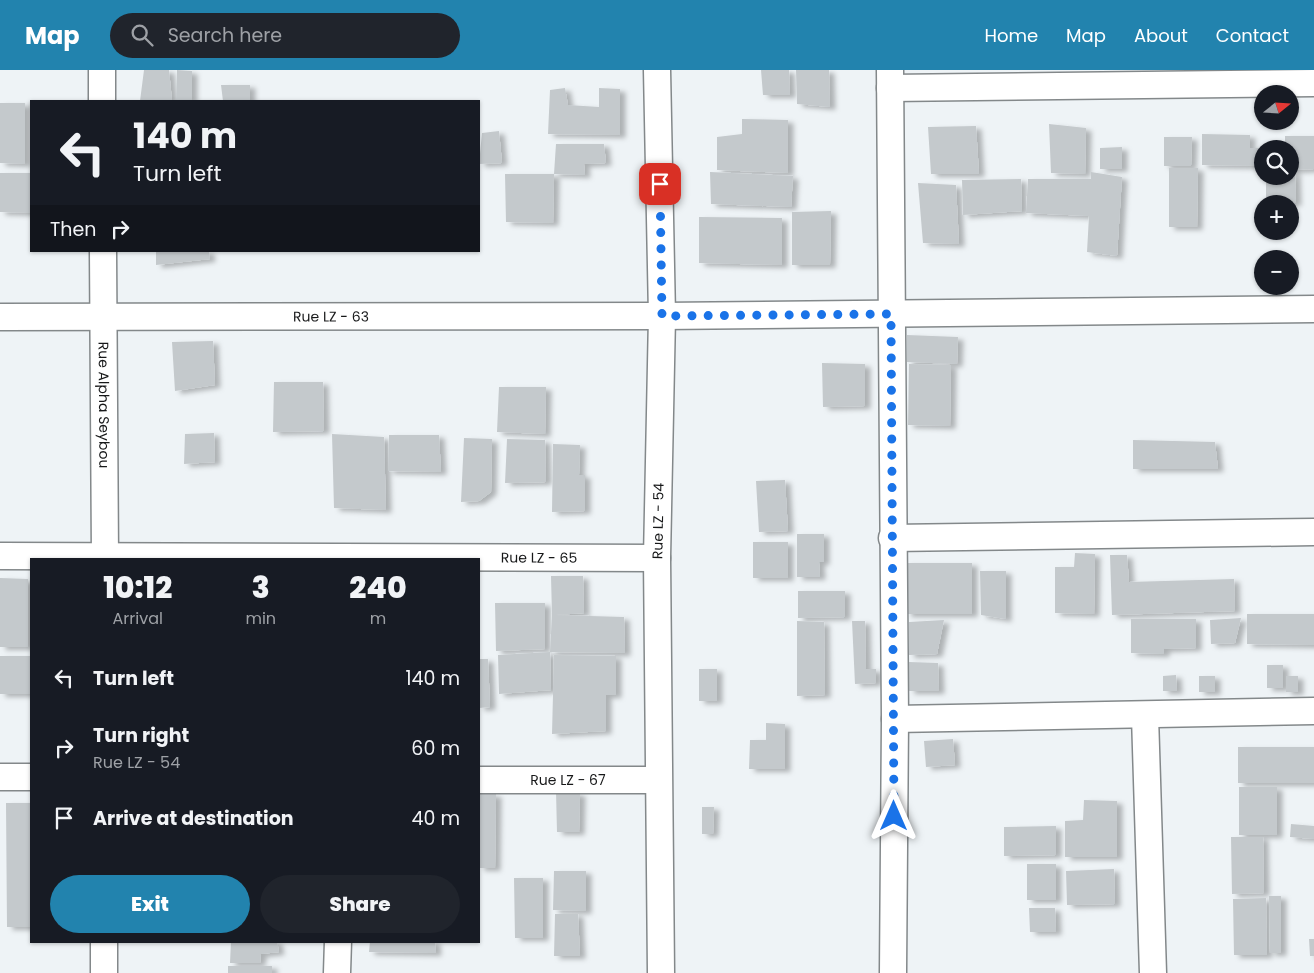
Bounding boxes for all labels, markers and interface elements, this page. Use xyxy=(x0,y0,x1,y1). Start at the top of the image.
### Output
search box xyxy=(110,13,460,58)
text: Map xyxy=(25,19,80,52)
icon: search xyxy=(128,21,156,49)
text: Search here xyxy=(168,22,282,49)
text: Home xyxy=(984,23,1038,48)
text: Map xyxy=(1066,23,1106,48)
text: About xyxy=(1134,23,1188,48)
text: Contact xyxy=(1216,23,1289,48)
north arrow xyxy=(1254,85,1299,130)
map controls xyxy=(1254,85,1299,295)
text: 140 m xyxy=(133,111,237,160)
icon: left xyxy=(50,120,115,185)
button: search xyxy=(1254,140,1299,185)
text: Turn left xyxy=(133,158,221,189)
pin xyxy=(639,163,681,205)
icon: arrive xyxy=(646,170,674,198)
button: + xyxy=(1254,195,1299,240)
icon: right xyxy=(106,215,134,243)
text: Then xyxy=(50,216,96,243)
button: − xyxy=(1254,250,1299,295)
street label: Rue LZ - 63 xyxy=(293,306,369,327)
street label: Rue Alpha Seybou xyxy=(94,342,114,468)
street label: Rue LZ - 54 xyxy=(647,482,669,559)
street label: Rue LZ - 65 xyxy=(501,548,577,568)
text: 10:12 xyxy=(103,566,172,609)
text: 3 xyxy=(252,566,270,609)
text: 240 xyxy=(349,566,407,609)
text: Arrival xyxy=(113,607,163,630)
text: min xyxy=(245,607,276,630)
text: m xyxy=(370,607,386,630)
icon: left xyxy=(50,664,78,692)
text: Turn left xyxy=(93,665,174,692)
text: 140 m xyxy=(405,665,460,692)
text: Turn right xyxy=(93,722,189,749)
icon: right xyxy=(50,734,78,762)
text: 60 m xyxy=(411,735,460,762)
text: Rue LZ - 54 xyxy=(93,751,180,774)
street label: Rue LZ - 67 xyxy=(530,770,606,790)
position arrow xyxy=(867,789,919,841)
icon: arrive xyxy=(50,804,78,832)
text: Arrive at destination xyxy=(93,805,294,832)
text: 40 m xyxy=(411,805,460,832)
button: Exit xyxy=(50,875,250,933)
button: Share xyxy=(260,875,460,933)

